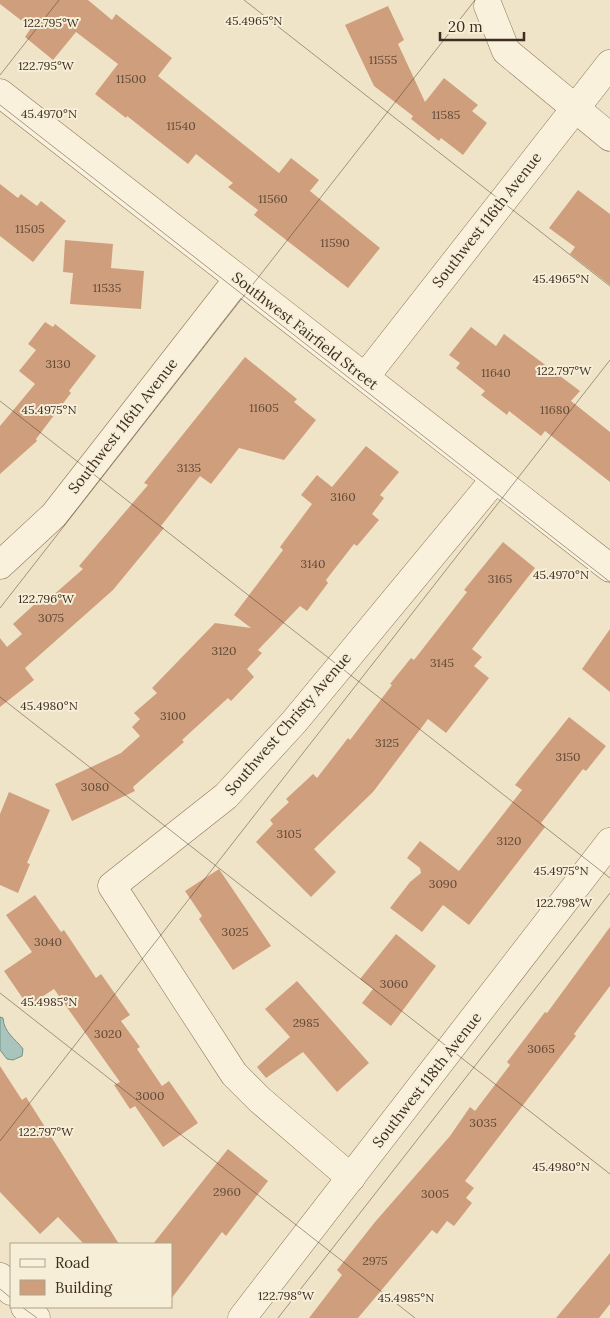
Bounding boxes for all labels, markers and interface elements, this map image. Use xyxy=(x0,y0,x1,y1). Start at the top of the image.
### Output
scale bar xyxy=(440,10,524,42)
text: 45.4965°N xyxy=(226,13,282,28)
text: 122.795°W xyxy=(23,15,80,30)
text: 20 m xyxy=(448,17,483,36)
house number: 11555 xyxy=(369,52,397,67)
text: 122.795°W xyxy=(18,58,75,73)
house number: 11500 xyxy=(116,71,146,86)
text: 45.4970°N xyxy=(21,106,77,121)
house number: 11585 xyxy=(432,107,460,122)
house number: 11540 xyxy=(166,118,196,133)
street label: Southwest 116th Avenue xyxy=(428,148,545,291)
house number: 11560 xyxy=(258,191,288,206)
house number: 11505 xyxy=(15,221,45,236)
house number: 11590 xyxy=(320,235,350,250)
street label: Southwest Fairfield Street xyxy=(228,267,382,394)
text: 45.4965°N xyxy=(533,271,589,286)
house number: 11535 xyxy=(93,280,121,295)
street label: Southwest 116th Avenue xyxy=(64,354,181,497)
house number: 3130 xyxy=(45,356,71,371)
text: 122.797°W xyxy=(537,363,592,378)
house number: 11640 xyxy=(481,365,511,380)
house number: 11605 xyxy=(249,400,279,415)
text: 45.4975°N xyxy=(21,402,77,417)
house number: 11680 xyxy=(540,402,570,417)
house number: 3135 xyxy=(177,460,201,475)
house number: 3160 xyxy=(330,489,356,504)
house number: 3140 xyxy=(300,556,326,571)
text: 45.4970°N xyxy=(533,567,589,582)
house number: 3165 xyxy=(488,571,512,586)
text: 122.796°W xyxy=(18,591,75,606)
house number: 3075 xyxy=(38,610,64,625)
house number: 3120 xyxy=(212,643,236,658)
street label: Southwest Christy Avenue xyxy=(220,648,355,799)
house number: 3145 xyxy=(430,655,454,670)
text: 45.4980°N xyxy=(20,698,78,713)
house number: 3100 xyxy=(160,708,186,723)
house number: 3125 xyxy=(375,735,399,750)
house number: 3150 xyxy=(555,749,581,764)
house number: 3080 xyxy=(81,779,109,794)
house number: 3105 xyxy=(276,826,302,841)
house number: 3120 xyxy=(497,833,521,848)
text: 45.4975°N xyxy=(533,863,589,878)
house number: 3090 xyxy=(429,876,457,891)
text: 122.798°W xyxy=(536,895,593,910)
house number: 3025 xyxy=(221,924,249,939)
house number: 3040 xyxy=(34,934,62,949)
house number: 3060 xyxy=(380,976,408,991)
text: 45.4985°N xyxy=(21,994,77,1009)
street label: Southwest 118th Avenue xyxy=(368,1008,485,1151)
house number: 2985 xyxy=(293,1015,319,1030)
house number: 3020 xyxy=(94,1026,122,1041)
house number: 3065 xyxy=(527,1041,555,1056)
house number: 3000 xyxy=(135,1088,165,1103)
house number: 3035 xyxy=(469,1115,497,1130)
text: 122.797°W xyxy=(19,1124,74,1139)
text: 45.4980°N xyxy=(532,1159,590,1174)
house number: 2960 xyxy=(213,1184,241,1199)
house number: 3005 xyxy=(421,1186,449,1201)
legend xyxy=(10,1243,172,1308)
text: Road xyxy=(55,1253,90,1272)
house number: 2975 xyxy=(362,1253,388,1268)
text: Building xyxy=(55,1278,113,1297)
text: 122.798°W xyxy=(258,1288,315,1303)
text: 45.4985°N xyxy=(378,1290,434,1305)

